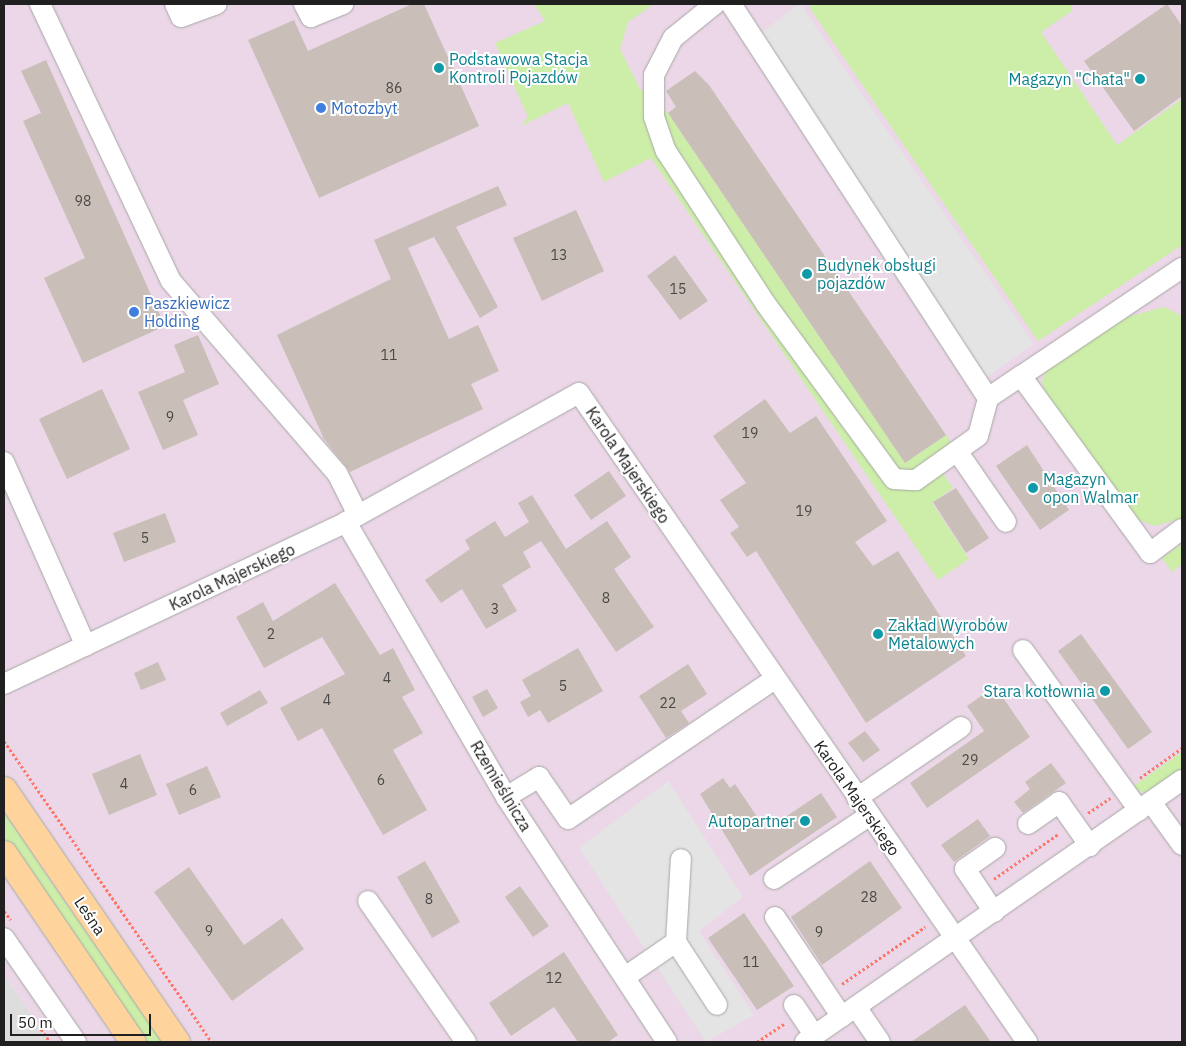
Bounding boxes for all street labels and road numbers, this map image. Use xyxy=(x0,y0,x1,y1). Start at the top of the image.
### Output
street label: Karola Majerskiego xyxy=(582,403,674,527)
street label: Karola Majerskiego xyxy=(166,539,298,615)
street label: Rzemieślnicza xyxy=(466,737,536,835)
street label: Karola Majerskiego xyxy=(810,737,904,859)
street label: Leśna xyxy=(70,893,110,939)

